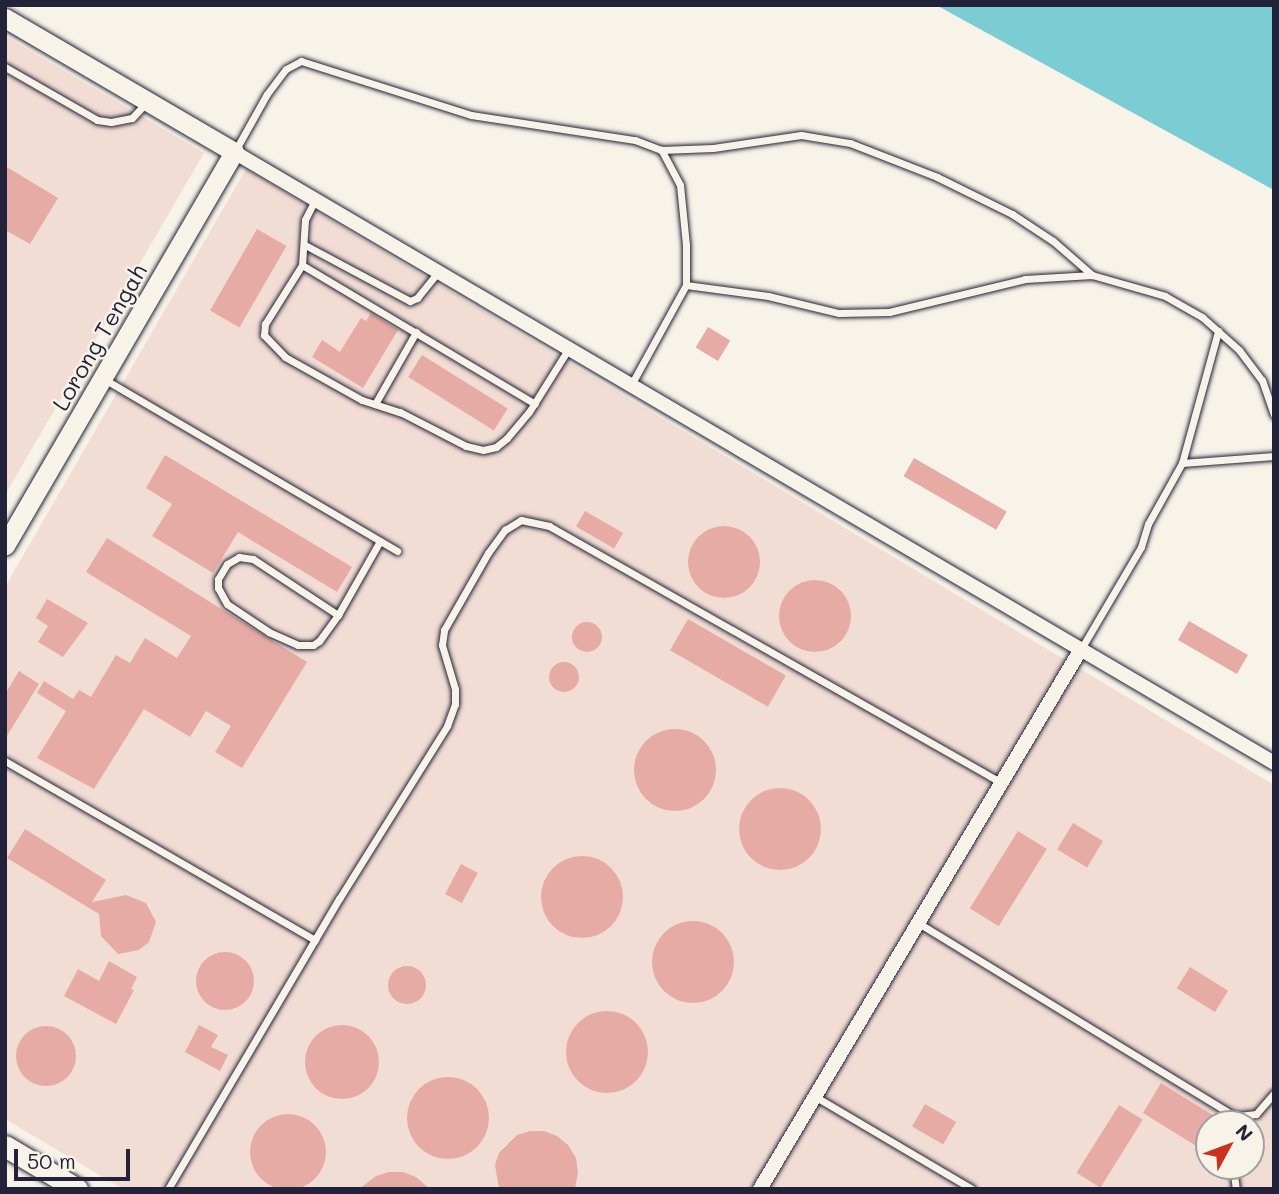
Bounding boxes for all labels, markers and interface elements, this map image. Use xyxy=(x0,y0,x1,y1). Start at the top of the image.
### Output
street label: Lorong Tengah xyxy=(46,259,152,415)
north arrow xyxy=(1195,1110,1265,1180)
text: N xyxy=(1231,1119,1259,1146)
scale bar xyxy=(18,1134,133,1178)
text: 50 m xyxy=(27,1147,76,1174)

